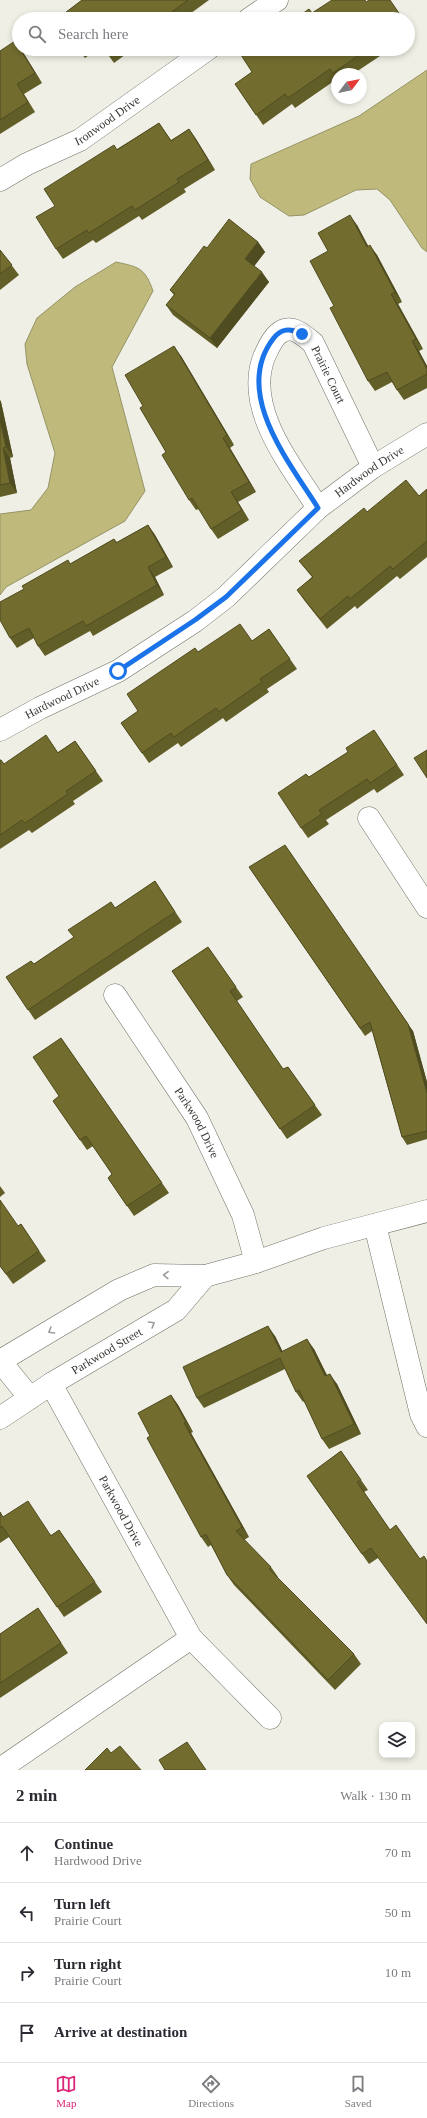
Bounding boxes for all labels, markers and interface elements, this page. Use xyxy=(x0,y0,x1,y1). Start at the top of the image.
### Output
search box xyxy=(12,12,415,56)
icon: search xyxy=(26,23,48,45)
text: Search here xyxy=(58,26,128,42)
north arrow xyxy=(331,68,367,104)
street label: Ironwood Drive xyxy=(72,93,143,148)
route end xyxy=(293,325,311,343)
street label: Prairie Court xyxy=(308,343,348,406)
street label: Hardwood Drive xyxy=(332,443,406,500)
route start xyxy=(109,662,127,680)
street label: Hardwood Drive xyxy=(22,674,102,722)
street label: Parkwood Drive xyxy=(172,1085,222,1160)
one-way arrow xyxy=(163,1271,169,1279)
one-way arrow xyxy=(148,1321,155,1328)
street label: Parkwood Street xyxy=(69,1324,145,1377)
one-way arrow xyxy=(48,1326,55,1333)
street label: Parkwood Drive xyxy=(96,1473,146,1549)
map controls xyxy=(379,1722,415,1758)
button: layers xyxy=(379,1722,415,1758)
text: 2 min xyxy=(16,1786,57,1805)
text: Walk · 130 m xyxy=(340,1788,411,1803)
text: Continue xyxy=(54,1836,113,1852)
icon: ahead xyxy=(16,1842,38,1864)
text: 70 m xyxy=(385,1845,411,1860)
text: Hardwood Drive xyxy=(54,1853,142,1868)
text: Turn left xyxy=(54,1896,111,1912)
icon: left xyxy=(16,1902,38,1924)
text: 50 m xyxy=(385,1905,411,1920)
text: Prairie Court xyxy=(54,1913,122,1928)
text: Turn right xyxy=(54,1956,121,1972)
icon: right xyxy=(16,1962,38,1984)
text: 10 m xyxy=(385,1965,411,1980)
text: Prairie Court xyxy=(54,1973,122,1988)
icon: arrive xyxy=(16,2022,38,2044)
text: Arrive at destination xyxy=(54,2024,187,2040)
tab: Map xyxy=(55,2073,77,2109)
tab: Directions xyxy=(188,2073,234,2109)
tab: Saved xyxy=(345,2073,372,2109)

